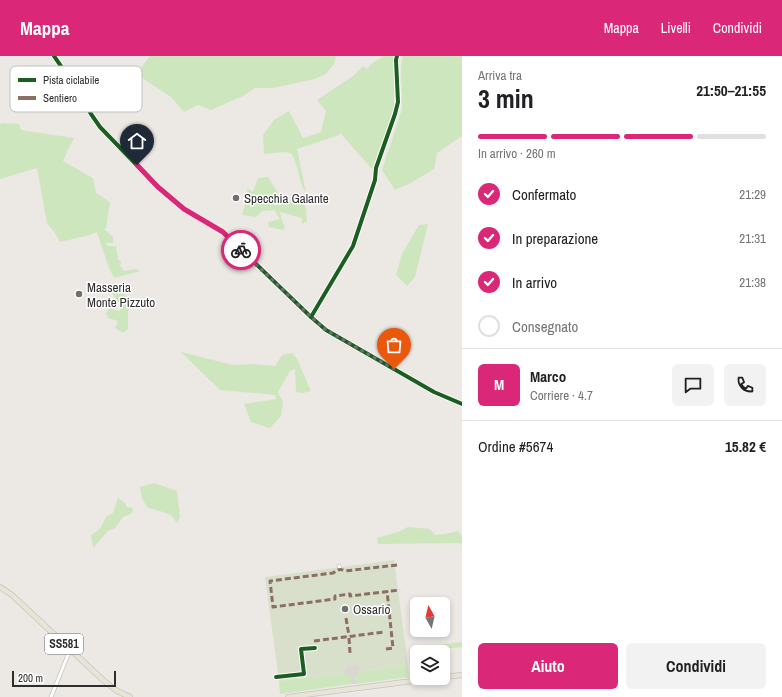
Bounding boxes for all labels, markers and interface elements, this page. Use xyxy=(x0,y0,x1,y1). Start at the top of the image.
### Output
text: Mappa xyxy=(20,15,69,41)
text: Mappa xyxy=(604,19,639,37)
text: Livelli xyxy=(661,19,691,37)
text: Condividi xyxy=(713,19,762,37)
legend xyxy=(10,66,142,112)
text: Arriva tra xyxy=(478,67,522,84)
text: Pista ciclabile xyxy=(43,73,99,87)
text: 21:50–21:55 xyxy=(696,80,766,101)
text: 3 min xyxy=(478,81,534,116)
text: Sentiero xyxy=(43,91,77,105)
pin xyxy=(120,124,154,165)
icon: home xyxy=(126,130,148,152)
text: In arrivo · 260 m xyxy=(478,145,556,162)
icon: check xyxy=(478,183,500,205)
text: Confermato xyxy=(512,184,576,205)
text: 21:29 xyxy=(739,186,766,203)
place label: Specchia Galante xyxy=(244,190,329,207)
marker: Specchia Galante xyxy=(231,193,241,203)
icon: check xyxy=(478,227,500,249)
text: In preparazione xyxy=(512,228,598,249)
courier xyxy=(221,230,261,270)
text: 21:31 xyxy=(739,230,766,247)
icon: bike xyxy=(230,239,252,261)
icon: check xyxy=(478,271,500,293)
text: In arrivo xyxy=(512,272,557,293)
text: 21:38 xyxy=(739,274,766,291)
place label: Masseria Monte Pizzuto xyxy=(87,279,155,311)
marker: Masseria Monte Pizzuto xyxy=(74,289,84,299)
text: Consegnato xyxy=(512,316,578,337)
pin xyxy=(377,328,411,369)
icon: bag xyxy=(383,334,405,356)
button: chat xyxy=(672,364,714,406)
button: phone xyxy=(724,364,766,406)
text: Marco xyxy=(530,366,566,387)
text: M xyxy=(494,374,504,395)
text: Corriere · 4.7 xyxy=(530,387,593,404)
text: Ordine #5674 xyxy=(478,436,553,457)
text: 15.82 € xyxy=(725,436,766,457)
north arrow xyxy=(410,597,450,637)
map controls xyxy=(410,597,450,685)
place label: Ossario xyxy=(353,601,390,618)
marker: Ossario xyxy=(340,604,350,614)
road number: SS581 xyxy=(45,634,83,654)
button: Aiuto xyxy=(478,643,618,689)
button: Condividi xyxy=(626,643,766,689)
button: layers xyxy=(410,645,450,685)
scale bar xyxy=(12,669,116,688)
text: 200 m xyxy=(18,671,43,685)

